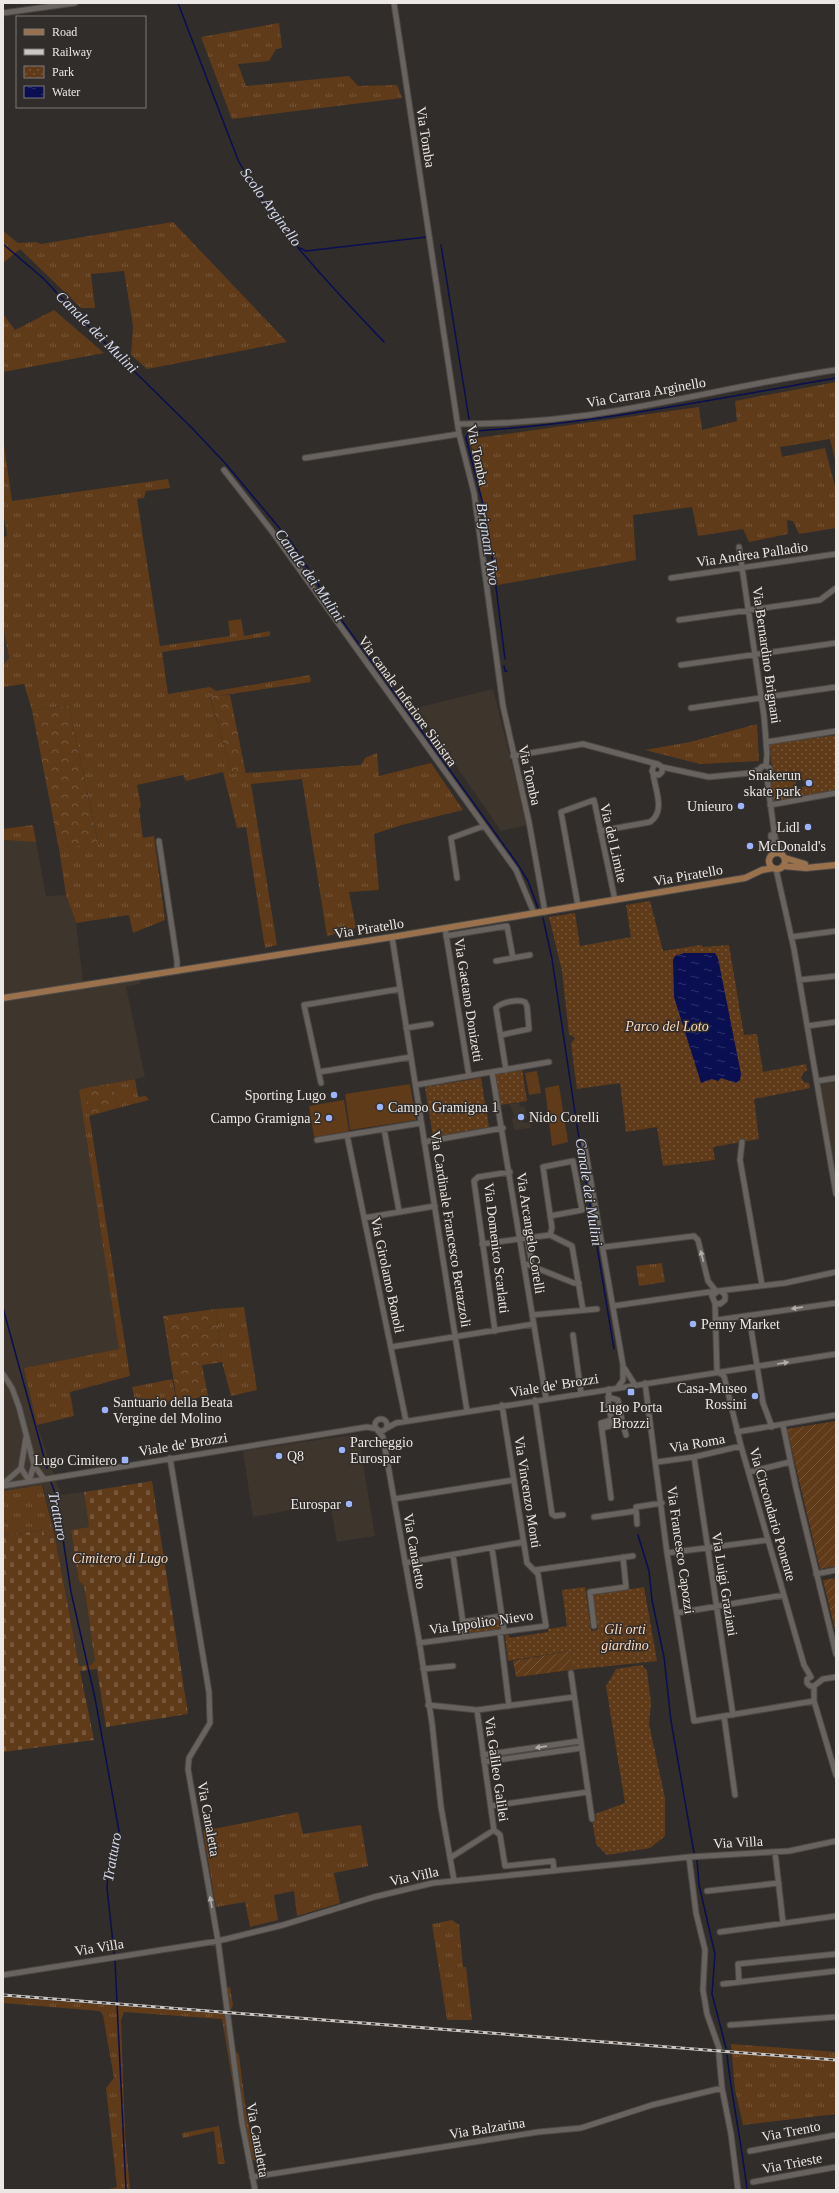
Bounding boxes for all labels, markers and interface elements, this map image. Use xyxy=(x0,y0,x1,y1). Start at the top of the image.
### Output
legend xyxy=(16,16,146,108)
text: Road xyxy=(52,25,77,39)
text: Railway xyxy=(52,45,92,59)
text: Park xyxy=(52,65,74,79)
text: Water xyxy=(52,85,80,99)
street label: Via Tomba xyxy=(413,106,438,169)
water label: Scolo Arginello xyxy=(237,165,305,250)
water label: Canale dei Mulini xyxy=(53,288,141,376)
street label: Via Carrara Arginello xyxy=(585,375,707,410)
street label: Via Tomba xyxy=(464,424,491,487)
water label: Brignani Vivo xyxy=(474,502,503,587)
water label: Canale dei Mulini xyxy=(272,526,348,624)
street label: Via Andrea Palladio xyxy=(695,539,809,570)
street label: Via Bernardino Brignani xyxy=(749,586,784,725)
street label: Via canale Inferiore Sinistra xyxy=(355,633,460,770)
street label: Via Tomba xyxy=(515,744,544,807)
place label: Snakerun skate park xyxy=(744,768,801,799)
marker: Snakerun skate park xyxy=(804,778,814,788)
place label: Unieuro xyxy=(687,799,733,814)
marker: Unieuro xyxy=(736,801,746,811)
street label: Via del Limite xyxy=(597,802,630,884)
place label: Lidl xyxy=(777,820,800,835)
marker: Lidl xyxy=(803,822,813,832)
place label: McDonald's xyxy=(758,839,826,854)
marker: McDonald's xyxy=(745,841,755,851)
street label: Via Piratello xyxy=(652,862,724,889)
street label: Via Piratello xyxy=(333,916,405,941)
street label: Via Gaetano Donizetti xyxy=(451,937,486,1063)
park label: Parco del Loto xyxy=(624,1019,709,1034)
place label: Sporting Lugo xyxy=(245,1088,326,1103)
marker: Sporting Lugo xyxy=(329,1090,339,1100)
place label: Campo Gramigna 1 xyxy=(388,1100,498,1115)
marker: Campo Gramigna 1 xyxy=(375,1102,385,1112)
place label: Nido Corelli xyxy=(529,1110,599,1125)
place label: Campo Gramigna 2 xyxy=(211,1111,321,1126)
marker: Nido Corelli xyxy=(516,1112,526,1122)
marker: Campo Gramigna 2 xyxy=(324,1113,334,1123)
street label: Via Cardinale Francesco Bertazzoli xyxy=(428,1130,473,1328)
water label: Canale dei Mulini xyxy=(573,1137,605,1247)
street label: Via Arcangelo Corelli xyxy=(513,1171,548,1295)
street label: Via Domenico Scarlatti xyxy=(481,1182,512,1314)
street label: Via Girolamo Bonoli xyxy=(368,1216,407,1335)
one-way arrow xyxy=(699,1249,705,1261)
one-way arrow xyxy=(791,1305,803,1311)
place label: Penny Market xyxy=(701,1317,780,1332)
marker: Penny Market xyxy=(688,1319,698,1329)
one-way arrow xyxy=(776,1360,789,1366)
street label: Viale de' Brozzi xyxy=(509,1371,600,1400)
place label: Casa-Museo Rossini xyxy=(677,1381,747,1412)
marker: Lugo Porta Brozzi xyxy=(626,1387,636,1397)
marker: Casa-Museo Rossini xyxy=(750,1391,760,1401)
place label: Santuario della Beata Vergine del Molino xyxy=(113,1395,234,1426)
place label: Lugo Porta Brozzi xyxy=(600,1400,663,1431)
marker: Santuario della Beata Vergine del Molino xyxy=(100,1405,110,1415)
street label: Viale de' Brozzi xyxy=(138,1430,229,1459)
street label: Via Roma xyxy=(668,1431,727,1456)
place label: Parcheggio Eurospar xyxy=(350,1435,413,1466)
street label: Via Vincenzo Monti xyxy=(511,1435,544,1549)
marker: Parcheggio Eurospar xyxy=(337,1445,347,1455)
street label: Via Circondario Ponente xyxy=(746,1446,799,1583)
place label: Q8 xyxy=(287,1449,304,1464)
marker: Q8 xyxy=(274,1451,284,1461)
place label: Lugo Cimitero xyxy=(34,1453,117,1468)
marker: Lugo Cimitero xyxy=(120,1455,130,1465)
street label: Via Francesco Capozzi xyxy=(664,1485,697,1615)
water label: Tratturo xyxy=(45,1490,71,1542)
place label: Eurospar xyxy=(290,1497,341,1512)
marker: Eurospar xyxy=(344,1499,354,1509)
street label: Via Canaletto xyxy=(400,1512,429,1590)
street label: Via Luigi Graziani xyxy=(709,1531,740,1637)
park label: Cimitero di Lugo xyxy=(72,1551,168,1566)
street label: Via Ippolito Nievo xyxy=(428,1608,534,1637)
park label: Gli orti giardino xyxy=(601,1622,649,1653)
street label: Via Galileo Galilei xyxy=(482,1716,511,1823)
one-way arrow xyxy=(535,1744,548,1750)
street label: Via Canaletta xyxy=(195,1780,223,1858)
water label: Tratturo xyxy=(100,1831,124,1883)
street label: Via Villa xyxy=(713,1834,764,1851)
street label: Via Villa xyxy=(388,1864,441,1889)
one-way arrow xyxy=(208,1896,214,1908)
street label: Via Villa xyxy=(73,1936,126,1959)
street label: Via Canaletta xyxy=(244,2101,272,2179)
street label: Via Balzarina xyxy=(448,2115,527,2142)
street label: Via Trento xyxy=(760,2118,822,2145)
street label: Via Trieste xyxy=(761,2150,823,2177)

